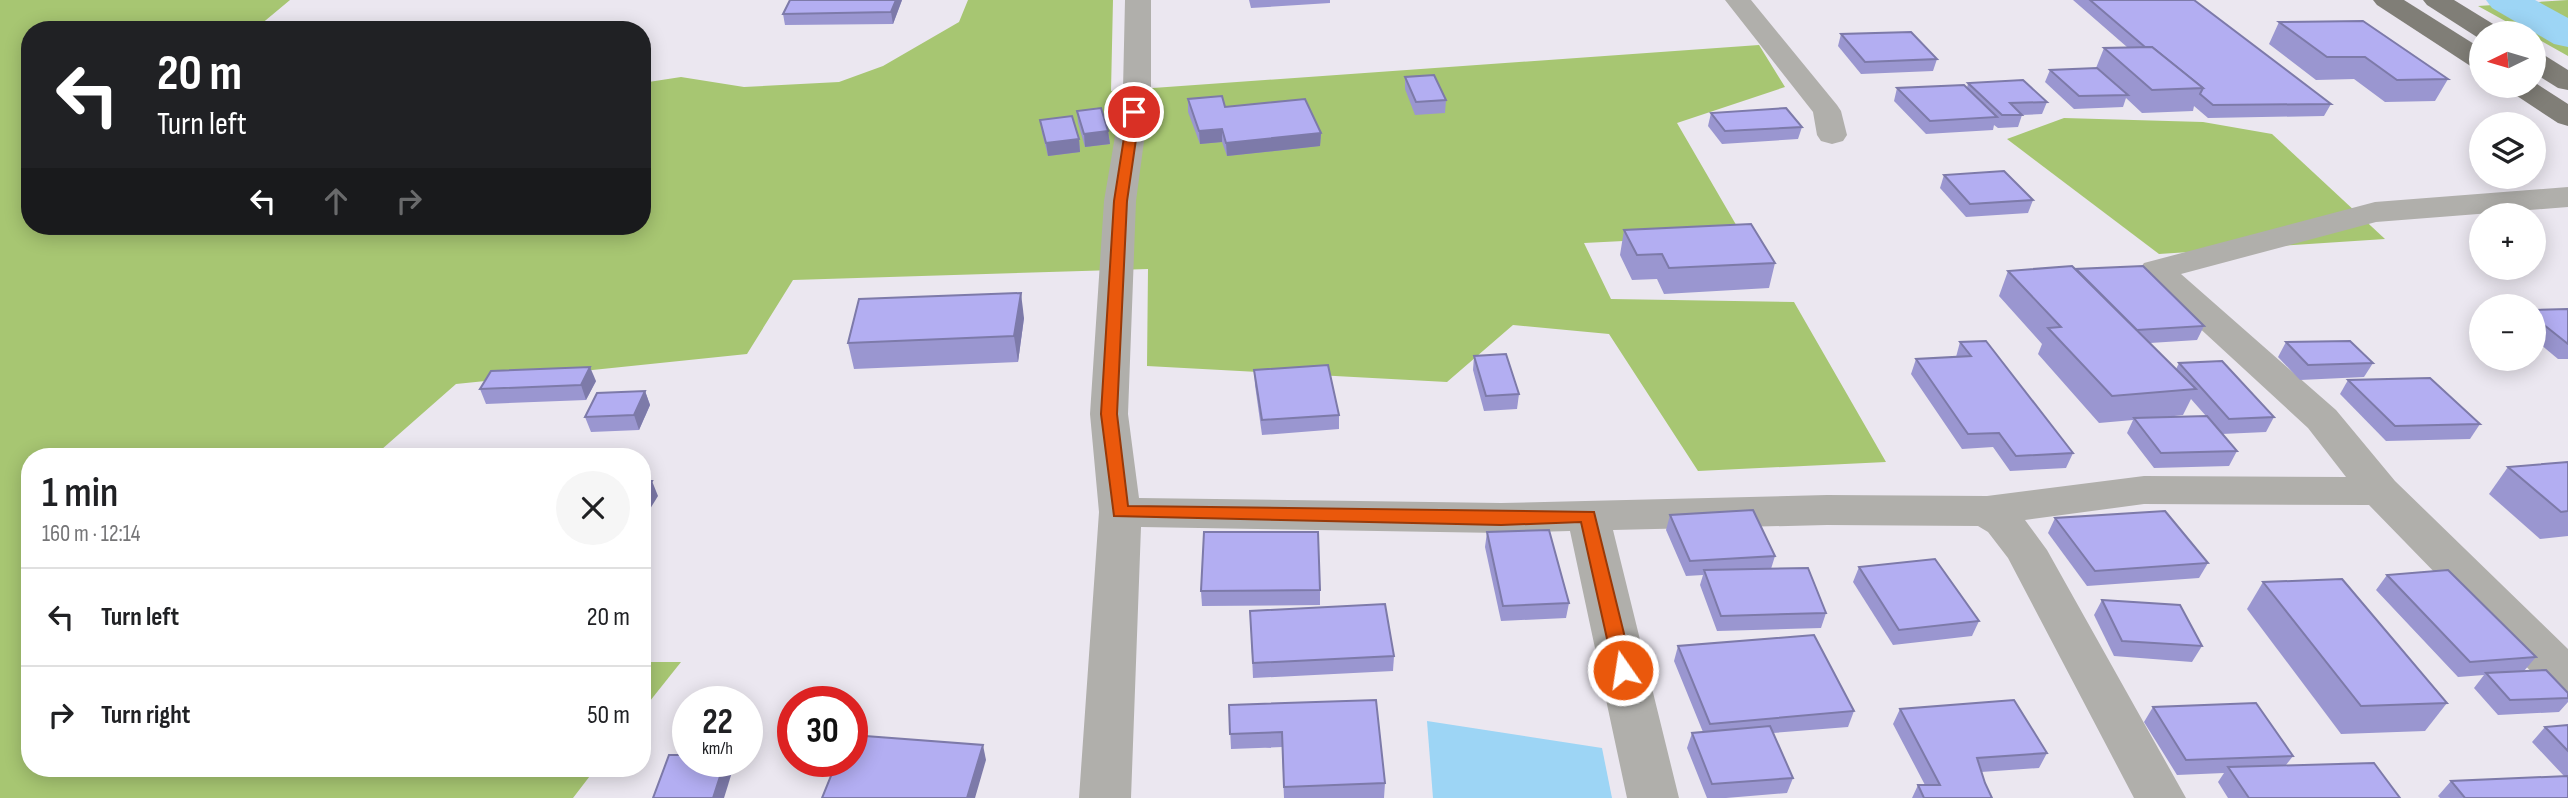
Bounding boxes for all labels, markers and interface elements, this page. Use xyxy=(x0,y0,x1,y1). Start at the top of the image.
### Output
north arrow xyxy=(2469,21,2546,98)
map controls xyxy=(2469,21,2546,371)
text: 20 m xyxy=(157,45,242,104)
icon: left xyxy=(42,49,133,140)
pin xyxy=(1104,82,1164,142)
icon: arrive xyxy=(1115,93,1153,131)
text: Turn left xyxy=(157,105,247,144)
button: layers xyxy=(2469,112,2546,189)
icon: left xyxy=(244,182,282,220)
icon: ahead xyxy=(317,182,355,220)
icon: right xyxy=(390,182,428,220)
button: + xyxy=(2469,203,2546,280)
button: − xyxy=(2469,294,2546,371)
text: 1 min xyxy=(42,468,118,519)
button: close xyxy=(556,471,630,545)
text: 160 m · 12:14 xyxy=(42,520,141,548)
icon: left xyxy=(42,598,80,636)
text: Turn left xyxy=(101,602,179,633)
text: 20 m xyxy=(587,602,630,633)
position arrow xyxy=(1586,633,1660,707)
speed limit sign: 30 xyxy=(777,686,868,777)
icon: right xyxy=(42,696,80,734)
text: Turn right xyxy=(101,700,190,731)
text: 50 m xyxy=(587,700,630,731)
text: 22 xyxy=(702,701,733,744)
text: km/h xyxy=(702,738,733,759)

